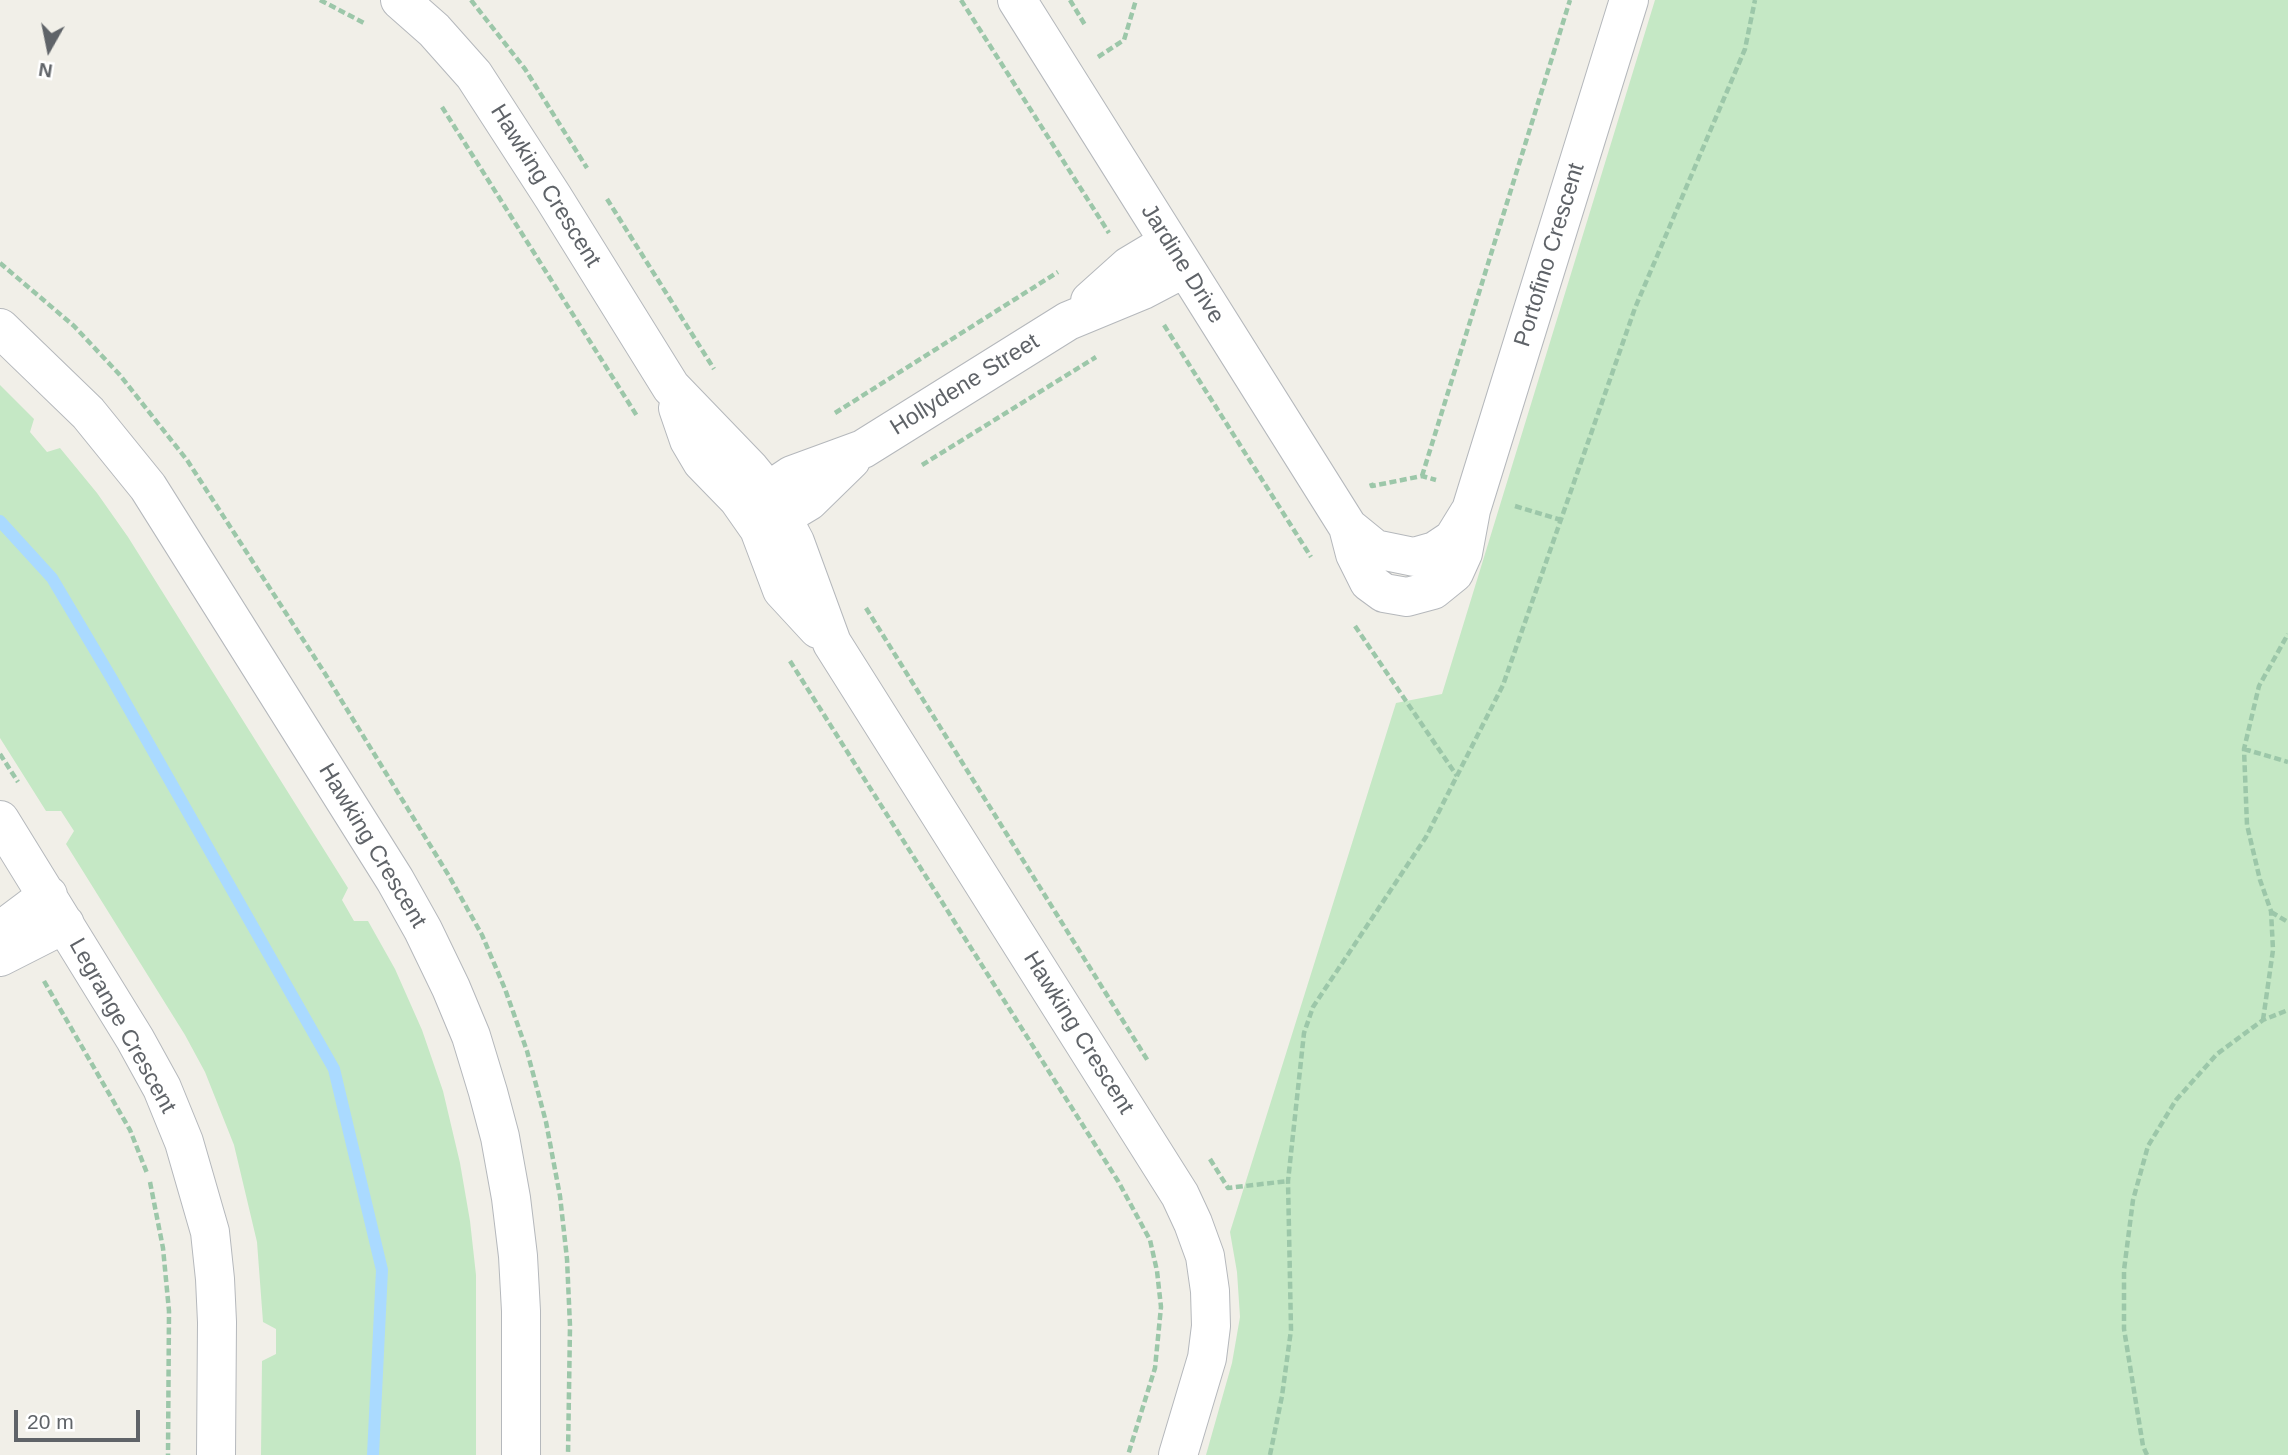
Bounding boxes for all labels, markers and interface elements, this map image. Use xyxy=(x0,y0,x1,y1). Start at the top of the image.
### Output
north arrow xyxy=(14,14,84,84)
text: N xyxy=(37,59,54,82)
street label: Hawking Crescent xyxy=(484,100,606,272)
street label: Portofino Crescent xyxy=(1509,160,1591,350)
street label: Jardine Drive xyxy=(1134,199,1230,329)
street label: Hollydene Street xyxy=(886,328,1044,442)
street label: Hawking Crescent xyxy=(312,759,432,933)
street label: Legrange Crescent xyxy=(63,934,181,1118)
street label: Hawking Crescent xyxy=(1017,947,1139,1119)
scale bar xyxy=(18,1396,144,1440)
text: 20 m xyxy=(27,1410,74,1433)

